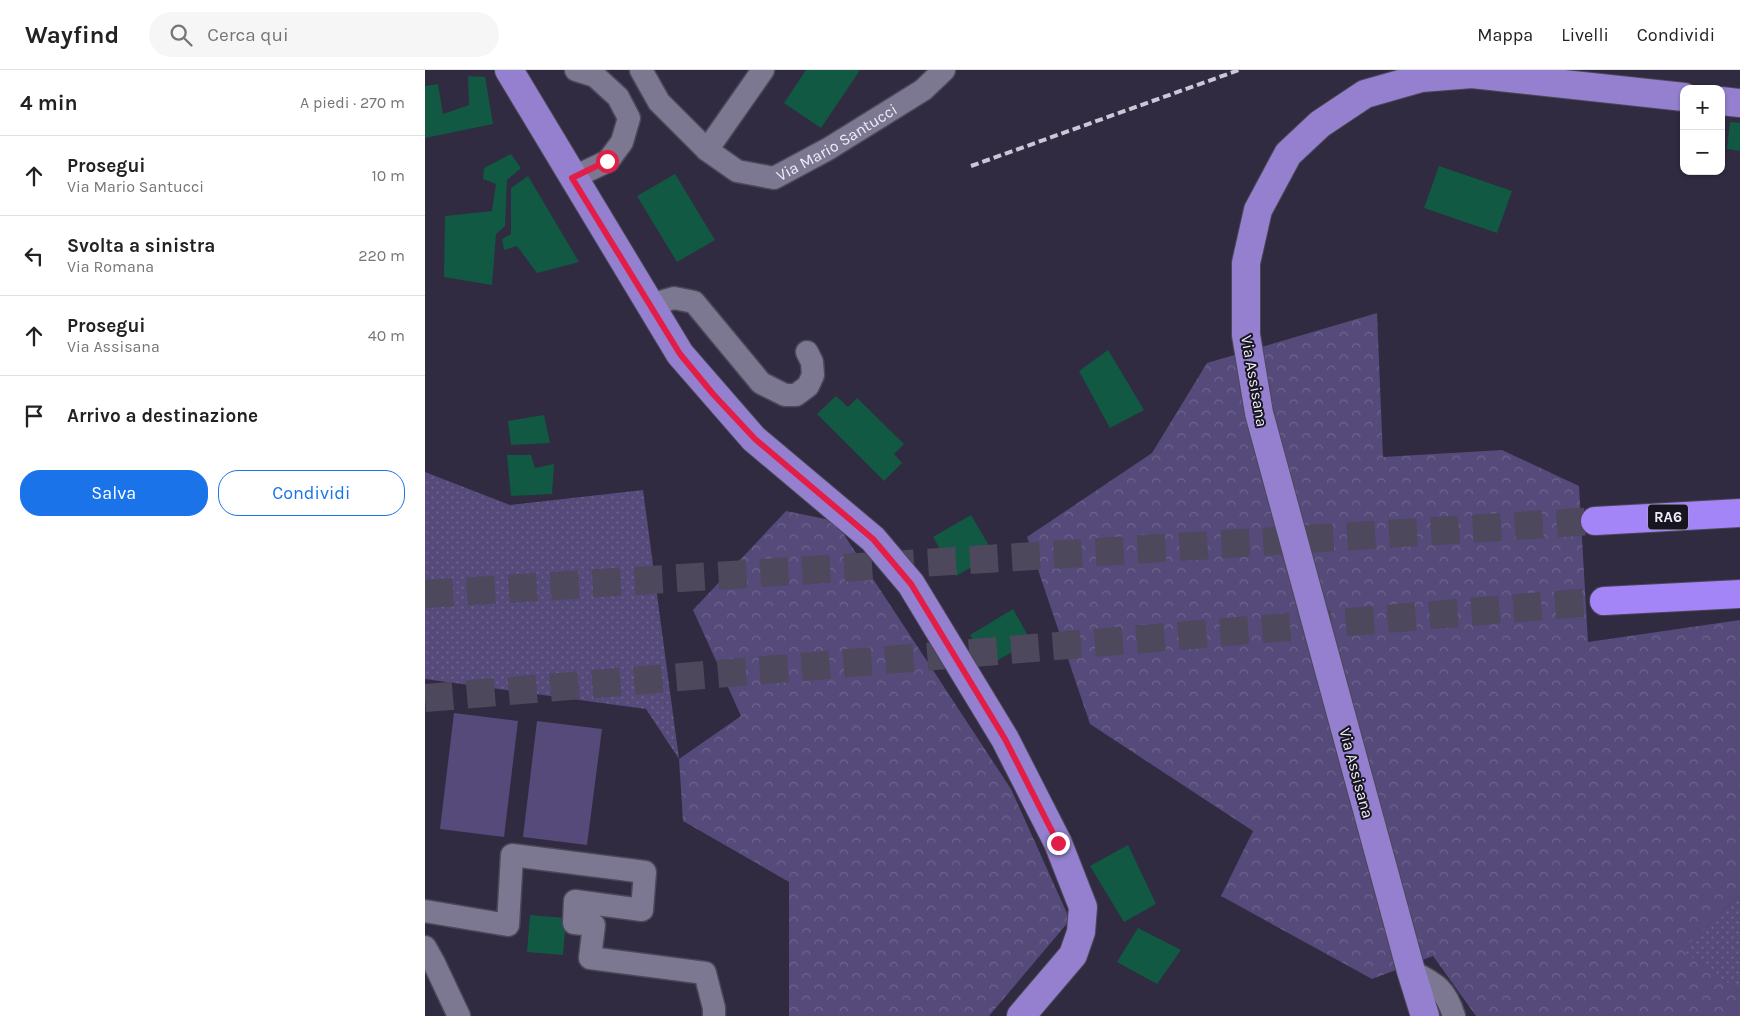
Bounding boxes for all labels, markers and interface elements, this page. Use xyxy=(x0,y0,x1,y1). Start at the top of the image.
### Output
search box xyxy=(149,12,499,57)
text: Wayfind xyxy=(25,21,119,49)
icon: search xyxy=(167,21,195,49)
text: Cerca qui xyxy=(207,24,289,46)
text: Mappa xyxy=(1477,24,1533,46)
text: Livelli xyxy=(1561,24,1609,46)
text: Condividi xyxy=(1637,24,1715,46)
map controls xyxy=(1680,85,1725,175)
button: + xyxy=(1680,85,1725,130)
text: 4 min xyxy=(20,91,78,115)
text: A piedi · 270 m xyxy=(300,93,405,112)
street label: Via Mario Santucci xyxy=(773,99,901,185)
button: − xyxy=(1680,130,1725,175)
route start xyxy=(596,150,619,173)
text: Prosegui xyxy=(67,155,146,177)
icon: ahead xyxy=(20,162,48,190)
text: 10 m xyxy=(371,166,405,185)
text: Via Mario Santucci xyxy=(67,177,204,196)
text: Svolta a sinistra xyxy=(67,235,215,257)
icon: left xyxy=(20,242,48,270)
text: 220 m xyxy=(358,246,405,265)
text: Via Romana xyxy=(67,257,154,276)
text: Prosegui xyxy=(67,315,146,337)
icon: ahead xyxy=(20,322,48,350)
text: 40 m xyxy=(368,326,405,345)
street label: Via Assisana xyxy=(1237,334,1272,428)
text: Via Assisana xyxy=(67,337,160,356)
icon: arrive xyxy=(20,402,48,430)
text: Arrivo a destinazione xyxy=(67,405,258,427)
button: Salva xyxy=(20,470,208,516)
button: Condividi xyxy=(218,470,405,516)
road number: RA6 xyxy=(1648,504,1688,530)
street label: Via Assisana xyxy=(1335,726,1378,820)
route end xyxy=(1047,832,1070,855)

